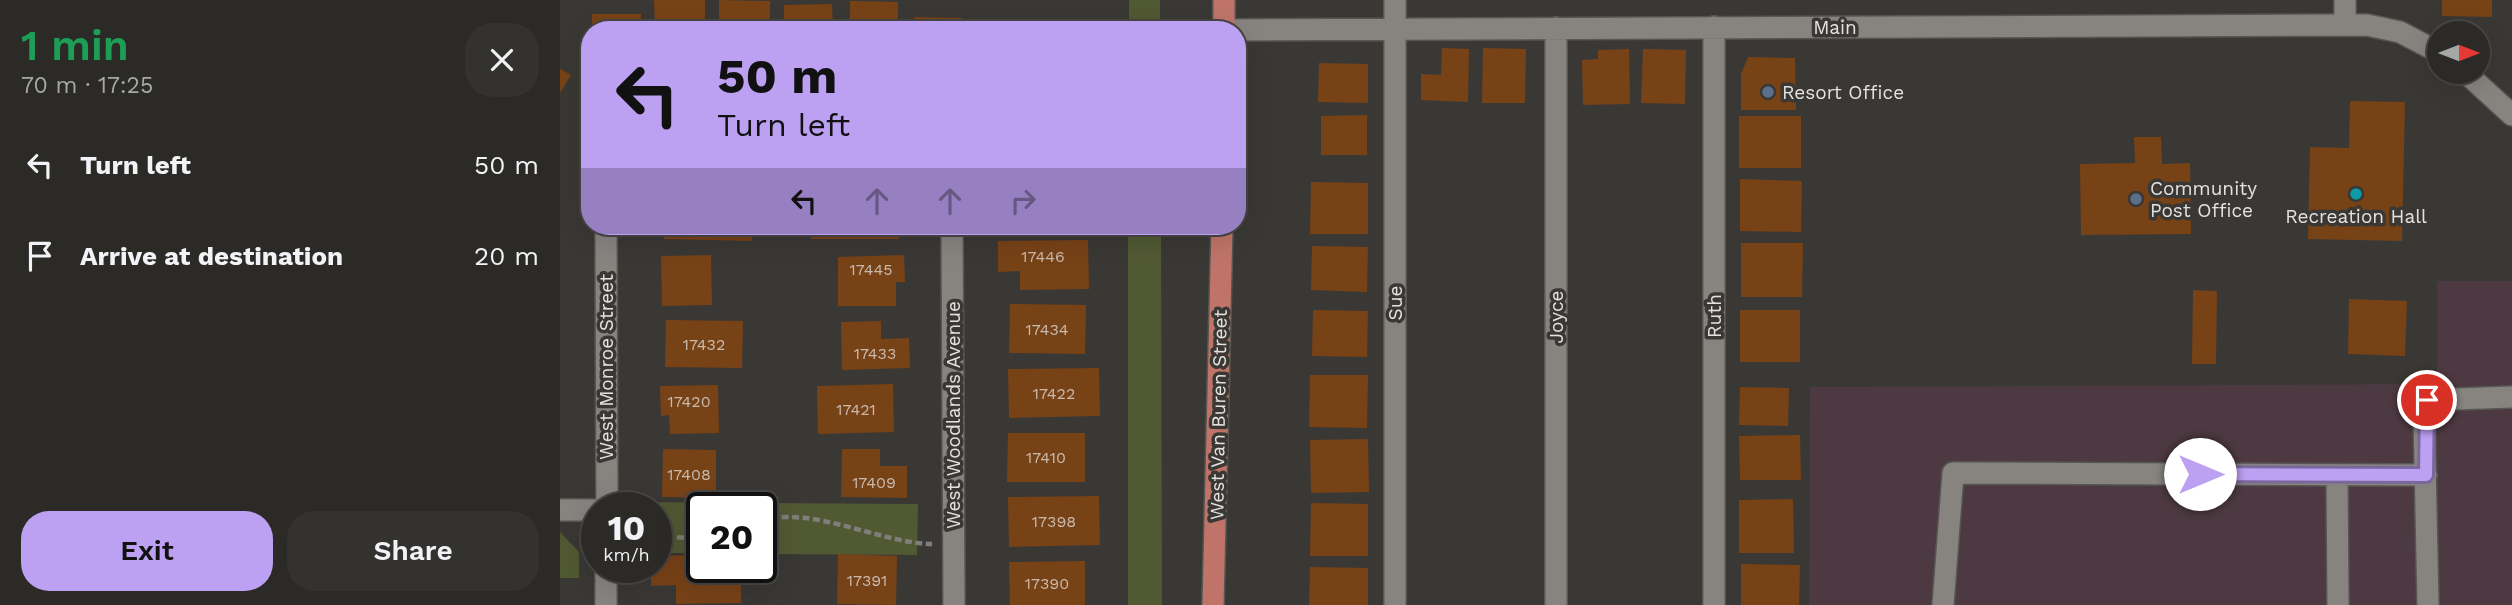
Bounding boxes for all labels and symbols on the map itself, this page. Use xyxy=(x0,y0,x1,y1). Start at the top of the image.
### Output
street label: Main xyxy=(1813,16,1857,39)
north arrow xyxy=(2427,21,2490,84)
place label: Resort Office xyxy=(1782,81,1904,104)
marker: Resort Office xyxy=(1760,84,1776,100)
place label: Community Post Office xyxy=(2150,177,2257,222)
marker: Recreation Hall xyxy=(2348,186,2364,202)
marker: Community Post Office xyxy=(2128,191,2144,207)
place label: Recreation Hall xyxy=(2285,205,2427,228)
house number: 17446 xyxy=(1021,247,1065,266)
house number: 17445 xyxy=(849,260,893,279)
street label: West Monroe Street xyxy=(595,274,618,460)
street label: Sue xyxy=(1384,286,1407,320)
street label: Joyce xyxy=(1545,290,1568,344)
street label: Ruth xyxy=(1703,294,1726,338)
street label: West Woodlands Avenue xyxy=(942,301,965,529)
street label: West Van Buren Street xyxy=(1205,310,1232,520)
house number: 17434 xyxy=(1025,320,1069,339)
house number: 17432 xyxy=(683,335,725,354)
house number: 17433 xyxy=(854,344,896,363)
pin xyxy=(2397,370,2457,430)
house number: 17422 xyxy=(1033,384,1075,403)
house number: 17420 xyxy=(667,392,711,411)
house number: 17421 xyxy=(836,400,876,419)
position arrow xyxy=(2163,437,2237,511)
house number: 17410 xyxy=(1026,448,1066,467)
house number: 17408 xyxy=(667,465,711,484)
house number: 17409 xyxy=(852,473,896,492)
speed limit sign: 20 xyxy=(686,492,777,583)
house number: 17398 xyxy=(1032,512,1076,531)
house number: 17391 xyxy=(847,571,887,590)
house number: 17390 xyxy=(1025,574,1069,593)

